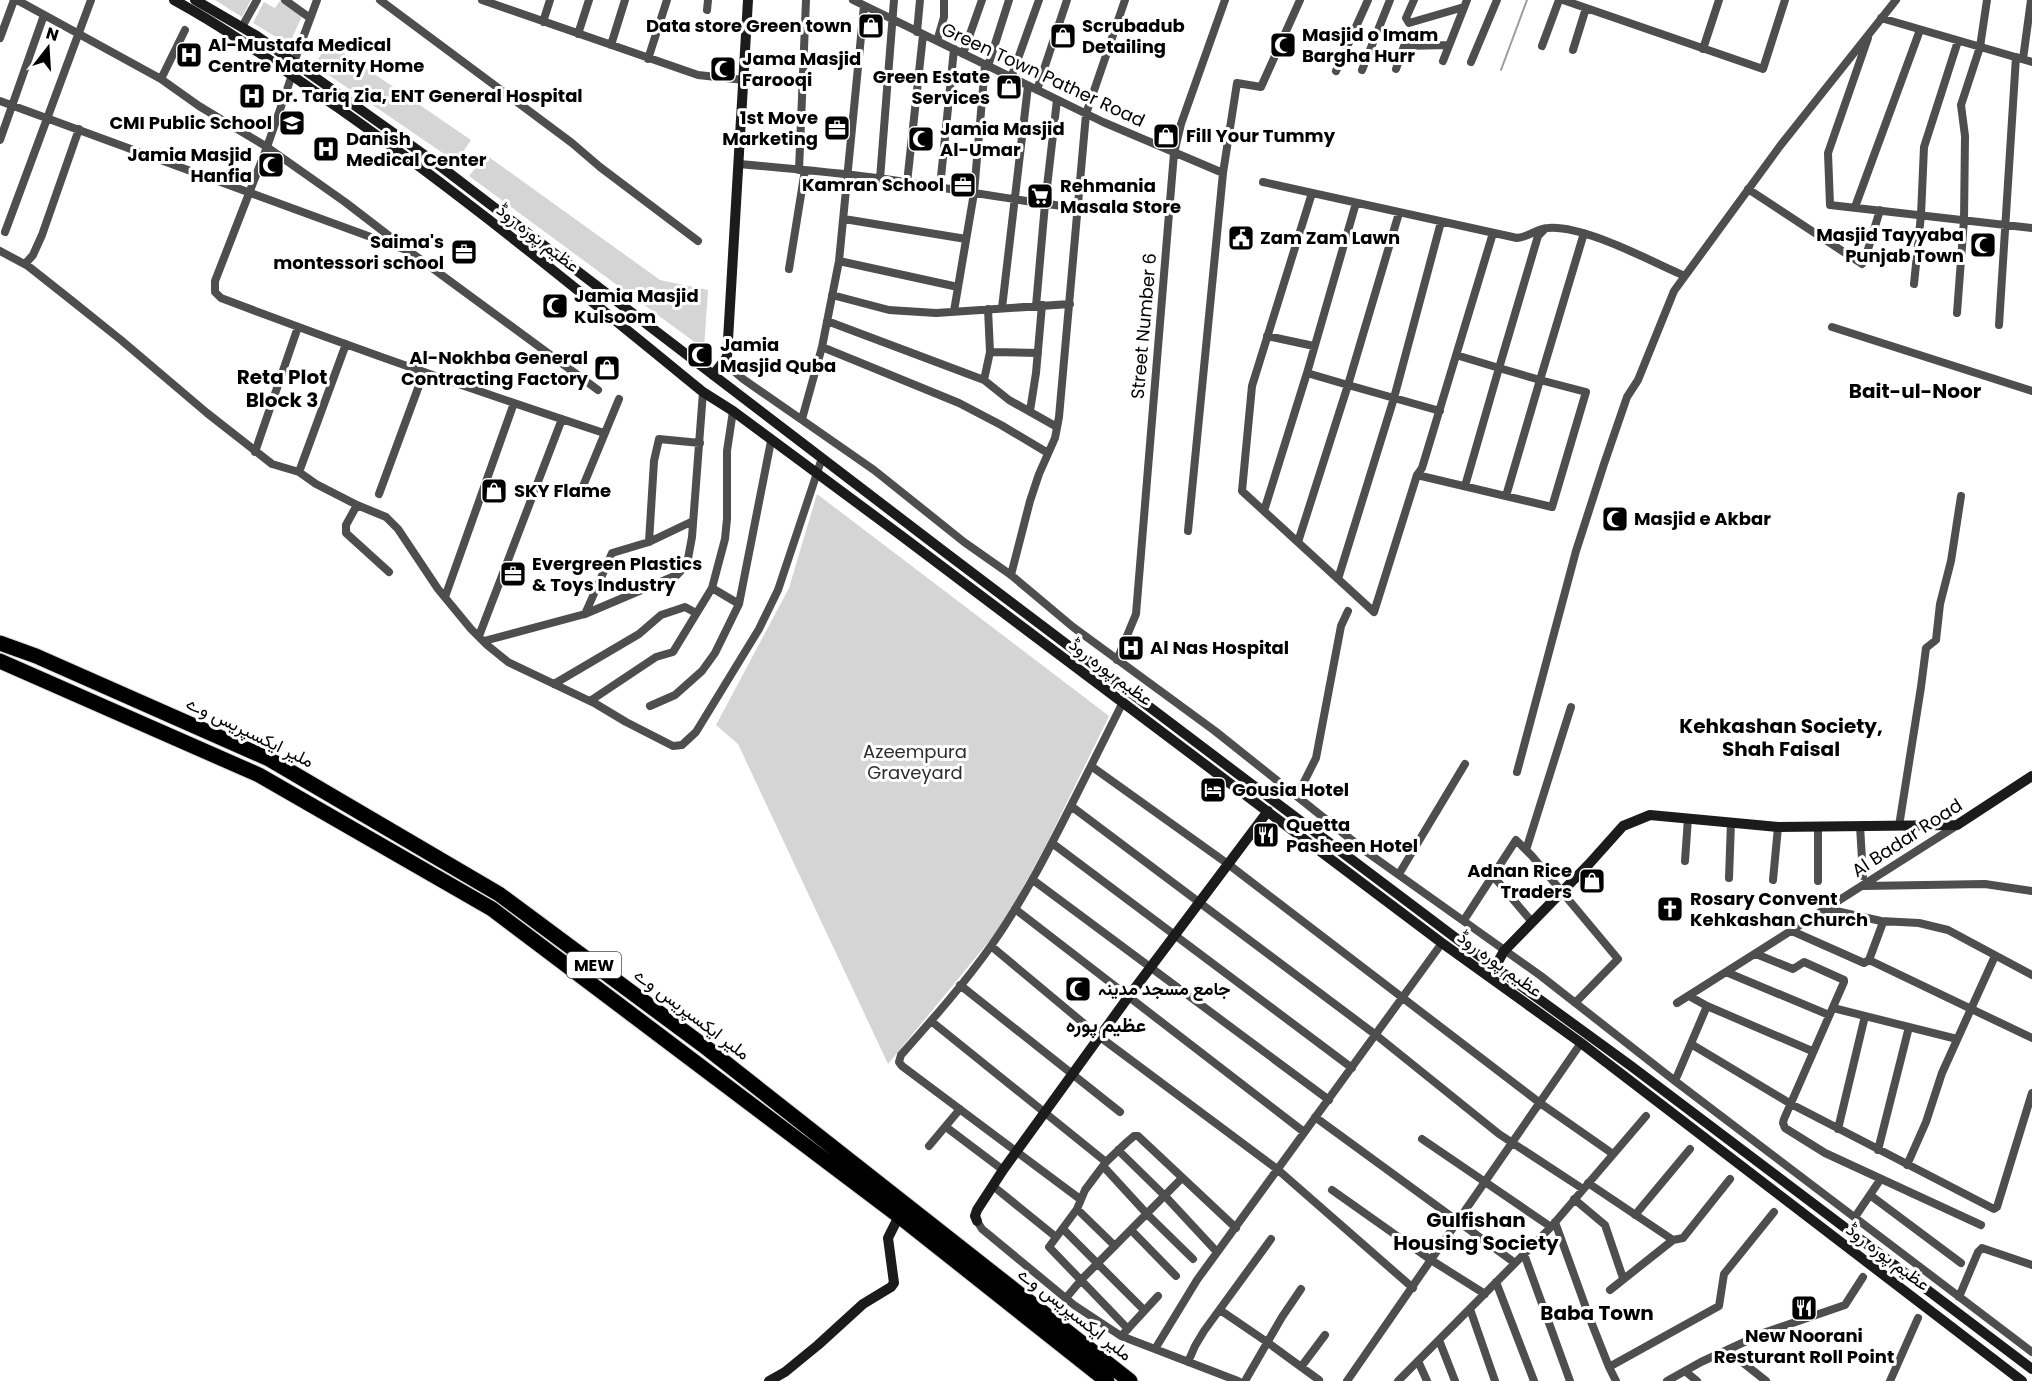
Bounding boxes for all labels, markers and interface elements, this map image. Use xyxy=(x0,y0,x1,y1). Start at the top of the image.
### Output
shop icon: Data store Green town xyxy=(856,11,886,41)
place label: Data store Green town xyxy=(646,13,852,38)
place label: Scrubadub Detailing xyxy=(1082,13,1185,59)
street label: Green Town Pather Road xyxy=(937,16,1149,133)
north arrow xyxy=(18,18,78,78)
text: N xyxy=(43,21,61,47)
shop icon: Scrubadub Detailing xyxy=(1048,21,1078,51)
place label: Masjid o Imam Bargha Hurr xyxy=(1302,22,1438,68)
mosque icon: Masjid o Imam Bargha Hurr xyxy=(1268,30,1298,60)
place label: Al-Mustafa Medical Centre Maternity Home xyxy=(208,32,424,78)
hospital icon: Al-Mustafa Medical Centre Maternity Home xyxy=(174,40,204,70)
place label: Jama Masjid Farooqi xyxy=(742,46,861,92)
mosque icon: Jama Masjid Farooqi xyxy=(708,54,738,84)
place label: Green Estate Services xyxy=(873,64,990,110)
shop icon: Green Estate Services xyxy=(994,72,1024,102)
hospital icon: Dr. Tariq Zia, ENT General Hospital xyxy=(237,81,267,111)
place label: Dr. Tariq Zia, ENT General Hospital xyxy=(272,83,583,108)
place label: 1st Move Marketing xyxy=(722,105,818,151)
school or university icon: CMI Public School xyxy=(277,108,307,138)
place label: CMI Public School xyxy=(109,110,272,135)
office icon: 1st Move Marketing xyxy=(822,113,852,143)
place label: Jamia Masjid Al-Umar xyxy=(940,116,1065,162)
shop icon: Fill Your Tummy xyxy=(1151,121,1181,151)
place label: Fill Your Tummy xyxy=(1186,123,1336,148)
mosque icon: Jamia Masjid Al-Umar xyxy=(906,124,936,154)
place label: Danish Medical Center xyxy=(346,126,487,172)
hospital icon: Danish Medical Center xyxy=(311,134,341,164)
place label: Jamia Masjid Hanfia xyxy=(127,142,252,188)
mosque icon: Jamia Masjid Hanfia xyxy=(256,150,286,180)
office icon: Kamran School xyxy=(948,170,978,200)
place label: Kamran School xyxy=(802,172,944,197)
place label: Rehmania Masala Store xyxy=(1060,173,1181,219)
supermarket icon: Rehmania Masala Store xyxy=(1025,181,1055,211)
street label: عظیم پورہ روڈ xyxy=(491,197,585,278)
place label: Masjid Tayyaba Punjab Town xyxy=(1816,222,1964,268)
public building icon: Zam Zam Lawn xyxy=(1226,223,1256,253)
place label: Zam Zam Lawn xyxy=(1260,225,1400,250)
place label: Saima's montessori school xyxy=(273,229,444,275)
mosque icon: Masjid Tayyaba Punjab Town xyxy=(1968,230,1998,260)
office icon: Saima's montessori school xyxy=(449,237,479,267)
street label: Street Number 6 xyxy=(1125,252,1162,400)
place label: Jamia Masjid Kulsoom xyxy=(574,283,699,329)
mosque icon: Jamia Masjid Kulsoom xyxy=(540,291,570,321)
place label: Jamia Masjid Quba xyxy=(720,332,836,378)
mosque icon: Jamia Masjid Quba xyxy=(685,340,715,370)
place label: Al-Nokhba General Contracting Factory xyxy=(401,345,589,391)
shop icon: Al-Nokhba General Contracting Factory xyxy=(592,353,622,383)
district label: Reta Plot Block 3 xyxy=(237,363,327,414)
district label: Bait-ul-Noor xyxy=(1849,377,1982,405)
shop icon: SKY Flame xyxy=(479,476,509,506)
place label: SKY Flame xyxy=(514,478,611,503)
mosque icon: Masjid e Akbar xyxy=(1600,504,1630,534)
place label: Masjid e Akbar xyxy=(1634,506,1771,531)
place label: Evergreen Plastics & Toys Industry xyxy=(532,551,702,597)
office icon: Evergreen Plastics & Toys Industry xyxy=(498,559,528,589)
street label: عظیم پورہ روڈ xyxy=(1064,632,1158,711)
hospital icon: Al Nas Hospital xyxy=(1116,633,1146,663)
place label: Al Nas Hospital xyxy=(1150,635,1289,660)
street label: ملیر ایکسپریس وے xyxy=(182,690,318,773)
district label: Kehkashan Society, Shah Faisal xyxy=(1679,712,1883,763)
park label: Azeempura Graveyard xyxy=(863,739,967,785)
hotel icon: Gousia Hotel xyxy=(1198,775,1228,805)
place label: Gousia Hotel xyxy=(1232,777,1349,802)
street label: Al Badar Road xyxy=(1847,792,1967,883)
place label: Quetta Pasheen Hotel xyxy=(1286,812,1418,858)
restaurant icon: Quetta Pasheen Hotel xyxy=(1251,820,1281,850)
place label: Adnan Rice Traders xyxy=(1467,858,1572,904)
shop icon: Adnan Rice Traders xyxy=(1577,866,1607,896)
place label: Rosary Convent Kehkashan Church xyxy=(1690,886,1868,932)
church icon: Rosary Convent Kehkashan Church xyxy=(1655,894,1685,924)
street label: عظیم پورہ روڈ xyxy=(1453,924,1548,1003)
road number: MEW xyxy=(567,952,621,978)
street label: ملیر ایکسپریس وے xyxy=(629,962,755,1065)
mosque icon: جامع مسجد مدینہ xyxy=(1063,974,1093,1004)
place label: جامع مسجد مدینہ xyxy=(1098,976,1231,1001)
district label: عظیم پورہ xyxy=(1066,1011,1146,1039)
district label: Gulfishan Housing Society xyxy=(1393,1206,1559,1257)
street label: عظیم پورہ روڈ xyxy=(1841,1217,1935,1296)
street label: ملیر ایکسپریس وے xyxy=(1013,1261,1138,1366)
restaurant icon: New Noorani Resturant Roll Point xyxy=(1789,1293,1819,1323)
district label: Baba Town xyxy=(1540,1299,1654,1327)
place label: New Noorani Resturant Roll Point xyxy=(1714,1323,1894,1369)

